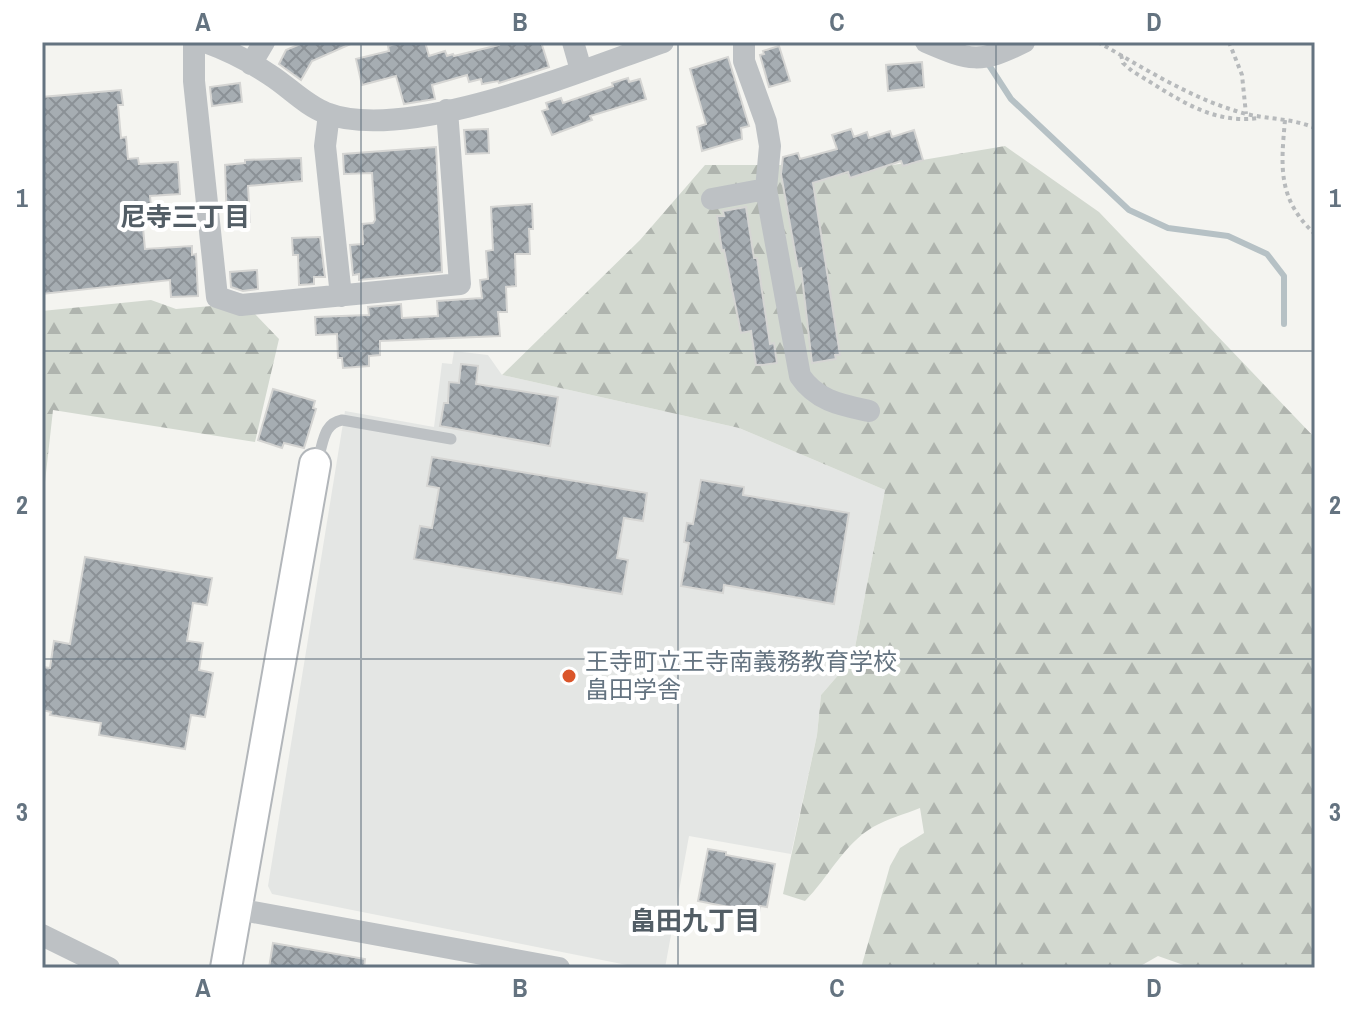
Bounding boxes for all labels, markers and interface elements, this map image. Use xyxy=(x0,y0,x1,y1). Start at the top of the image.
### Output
text: A xyxy=(195,4,211,39)
text: B xyxy=(512,4,528,39)
text: C xyxy=(829,4,845,39)
text: D xyxy=(1146,4,1162,39)
text: 1 xyxy=(16,180,28,215)
text: 1 xyxy=(1329,180,1341,215)
district label: 尼寺三丁目 xyxy=(120,199,250,234)
text: 2 xyxy=(16,487,28,522)
text: 2 xyxy=(1329,487,1341,522)
place label: 王寺町立王寺南義務教育学校 畠田学舎 xyxy=(585,645,897,705)
marker: 王寺町立王寺南義務教育学校 畠田学舎 xyxy=(560,667,578,685)
text: 3 xyxy=(16,794,28,829)
text: 3 xyxy=(1329,794,1341,829)
district label: 畠田九丁目 xyxy=(630,903,760,938)
text: A xyxy=(195,970,211,1005)
text: B xyxy=(512,970,528,1005)
text: C xyxy=(829,970,845,1005)
text: D xyxy=(1146,970,1162,1005)

